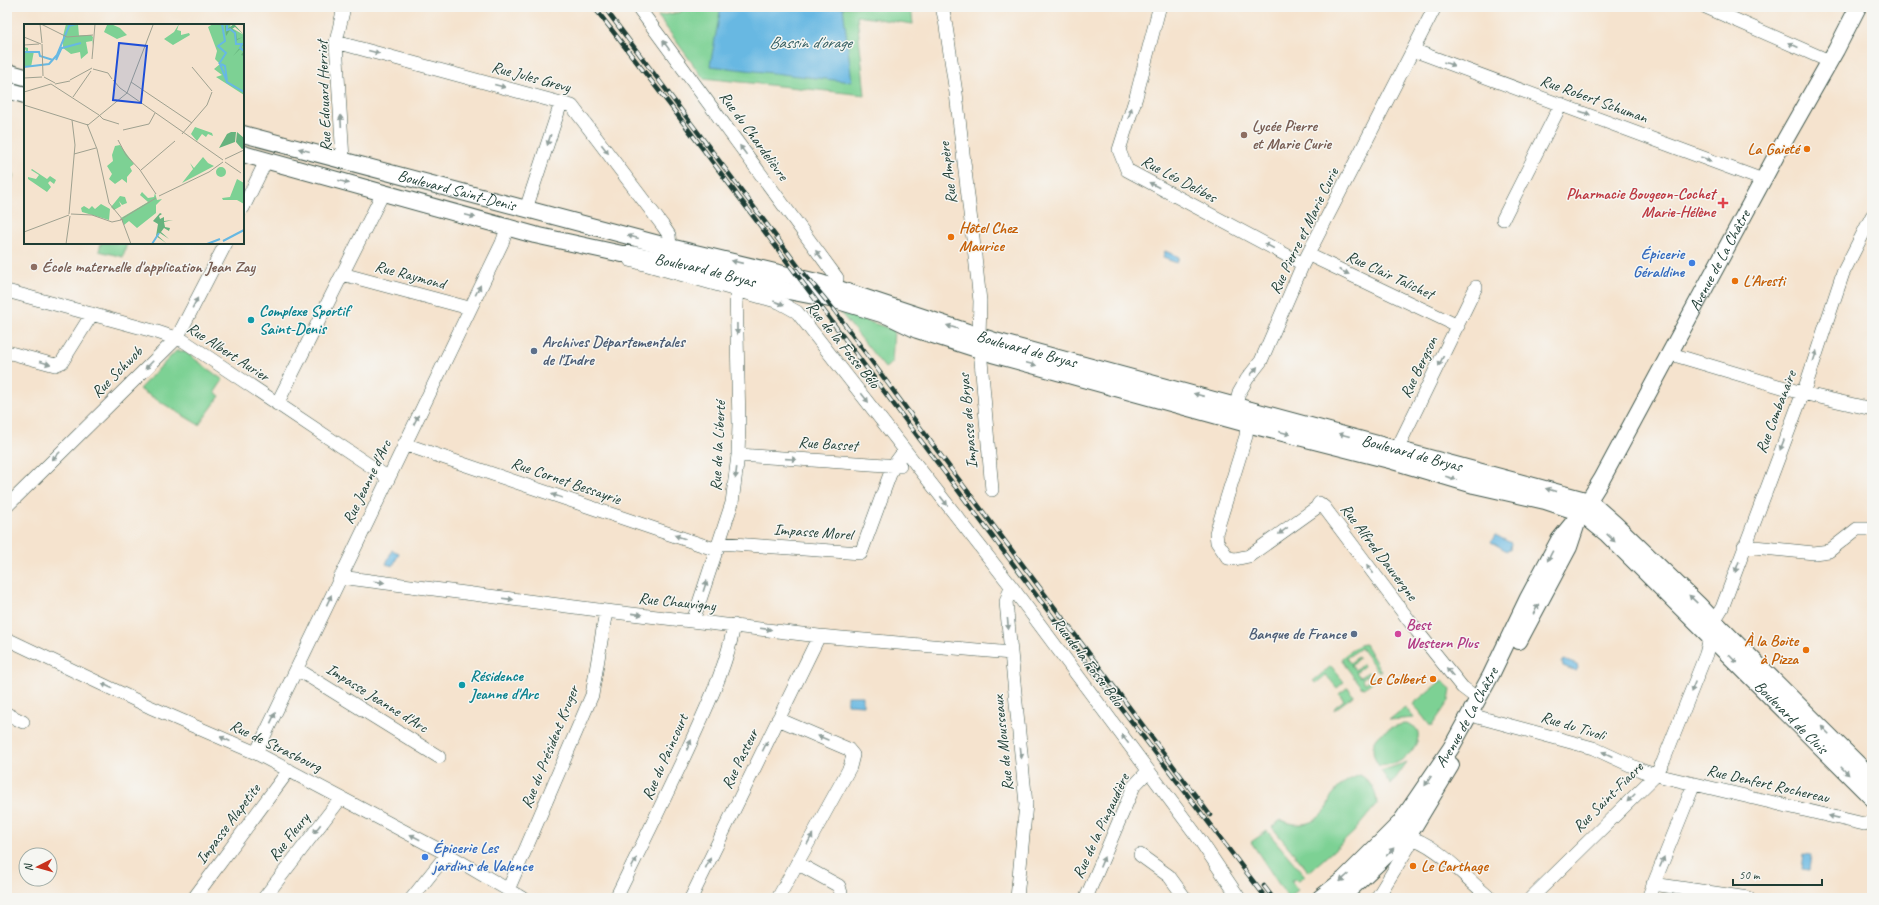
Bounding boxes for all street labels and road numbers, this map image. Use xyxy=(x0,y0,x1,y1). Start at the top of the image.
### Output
street label: Rue Edouard Herriot xyxy=(312,37,336,152)
street label: Rue Jules Grevy xyxy=(489,57,574,98)
street label: Rue Robert Schuman xyxy=(1538,70,1651,128)
street label: Rue du Chardelièvre xyxy=(715,87,794,186)
street label: Rue Ampère xyxy=(934,139,962,205)
street label: Rue Léo Delibes xyxy=(1138,151,1221,208)
street label: Rue Pierre et Marie Curie xyxy=(1265,163,1344,297)
street label: Boulevard Saint-Denis xyxy=(395,165,519,216)
street label: Avenue de La Châtre xyxy=(1684,205,1756,314)
street label: Rue Clair Talichet xyxy=(1343,246,1439,305)
street label: Boulevard de Bryas xyxy=(653,249,759,292)
street label: Rue Raymond xyxy=(373,256,450,295)
street label: Rue de la Fosse Bélo xyxy=(802,297,885,394)
street label: Rue Albert Aurier xyxy=(183,318,274,387)
street label: Boulevard de Bryas xyxy=(974,326,1080,373)
street label: Rue Bergson xyxy=(1395,332,1443,401)
street label: Rue Schwob xyxy=(87,341,148,402)
street label: Rue Combanaire xyxy=(1751,366,1802,456)
street label: Impasse de Bryas xyxy=(954,371,982,469)
street label: Rue de la Liberté xyxy=(706,398,730,492)
street label: Boulevard de Bryas xyxy=(1359,430,1466,477)
street label: Rue Basset xyxy=(798,432,861,456)
street label: Rue Jeanne d'Arc xyxy=(338,435,397,527)
street label: Rue Cornet Bessayrie xyxy=(509,453,625,510)
street label: Rue Alfred Dauvergne xyxy=(1336,500,1423,606)
street label: Impasse Morel xyxy=(773,519,856,545)
street label: Rue Chauvigny xyxy=(637,588,718,616)
street label: Rue de la Fosse Bélo xyxy=(1048,614,1129,712)
street label: Impasse Jeanne d'Arc xyxy=(322,659,433,738)
street label: Avenue de La Châtre xyxy=(1431,663,1504,771)
street label: Boulevard de Cluis xyxy=(1750,676,1833,759)
street label: Rue du Président Kruger xyxy=(516,681,584,811)
street label: Rue de Mousseaux xyxy=(988,693,1018,792)
street label: Rue du Tivoli xyxy=(1538,707,1609,746)
street label: Rue du Paincourt xyxy=(637,709,693,803)
street label: Rue de Strasbourg xyxy=(227,715,326,777)
street label: Rue Pasteur xyxy=(717,725,764,792)
street label: Rue Saint-Fiacre xyxy=(1569,756,1649,836)
street label: Rue Denfert Rochereau xyxy=(1705,760,1832,808)
street label: Rue de la Pingaudière xyxy=(1068,769,1135,882)
street label: Impasse Alapetite xyxy=(191,778,266,868)
street label: Rue Fleury xyxy=(264,808,315,865)

